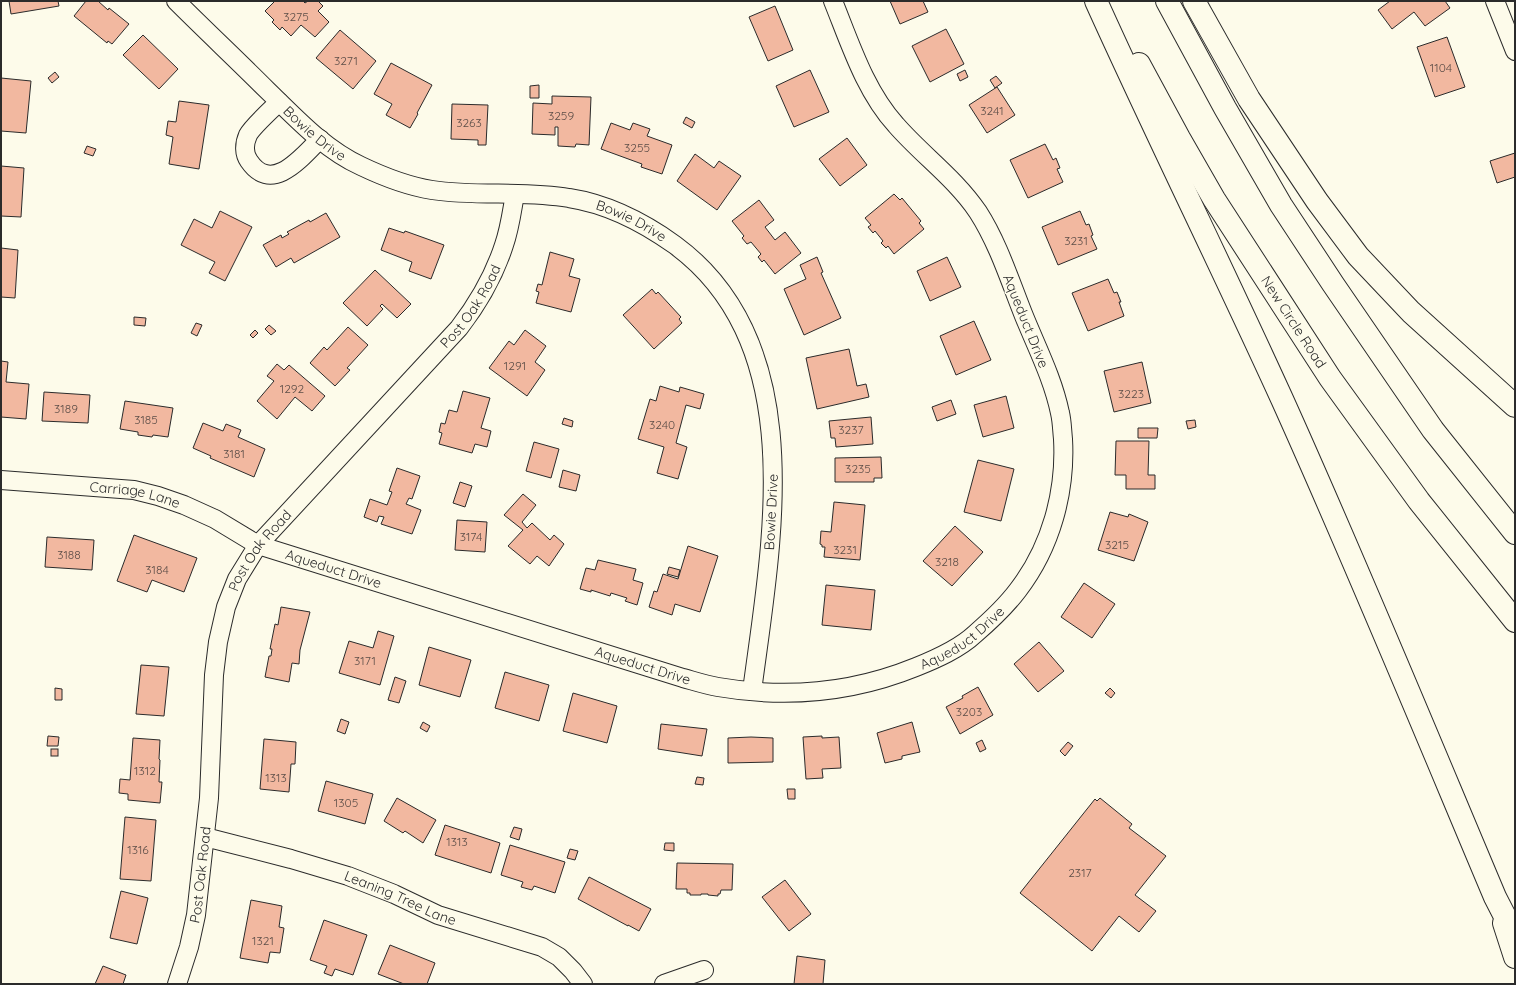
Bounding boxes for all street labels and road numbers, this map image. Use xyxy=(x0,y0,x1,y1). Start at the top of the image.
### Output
street label: Bowie Drive xyxy=(280,102,350,165)
street label: Bowie Drive xyxy=(594,196,670,246)
street label: Post Oak Road xyxy=(436,262,505,352)
street label: Aqueduct Drive xyxy=(999,271,1053,371)
street label: New Circle Road xyxy=(1257,272,1330,372)
street label: Bowie Drive xyxy=(760,473,782,551)
street label: Carriage Lane xyxy=(89,478,183,512)
street label: Post Oak Road xyxy=(224,506,295,594)
street label: Aqueduct Drive xyxy=(283,545,384,592)
street label: Aqueduct Drive xyxy=(917,602,1008,673)
street label: Aqueduct Drive xyxy=(592,642,693,689)
street label: Post Oak Road xyxy=(185,826,215,925)
street label: Leaning Tree Lane xyxy=(342,866,459,929)

